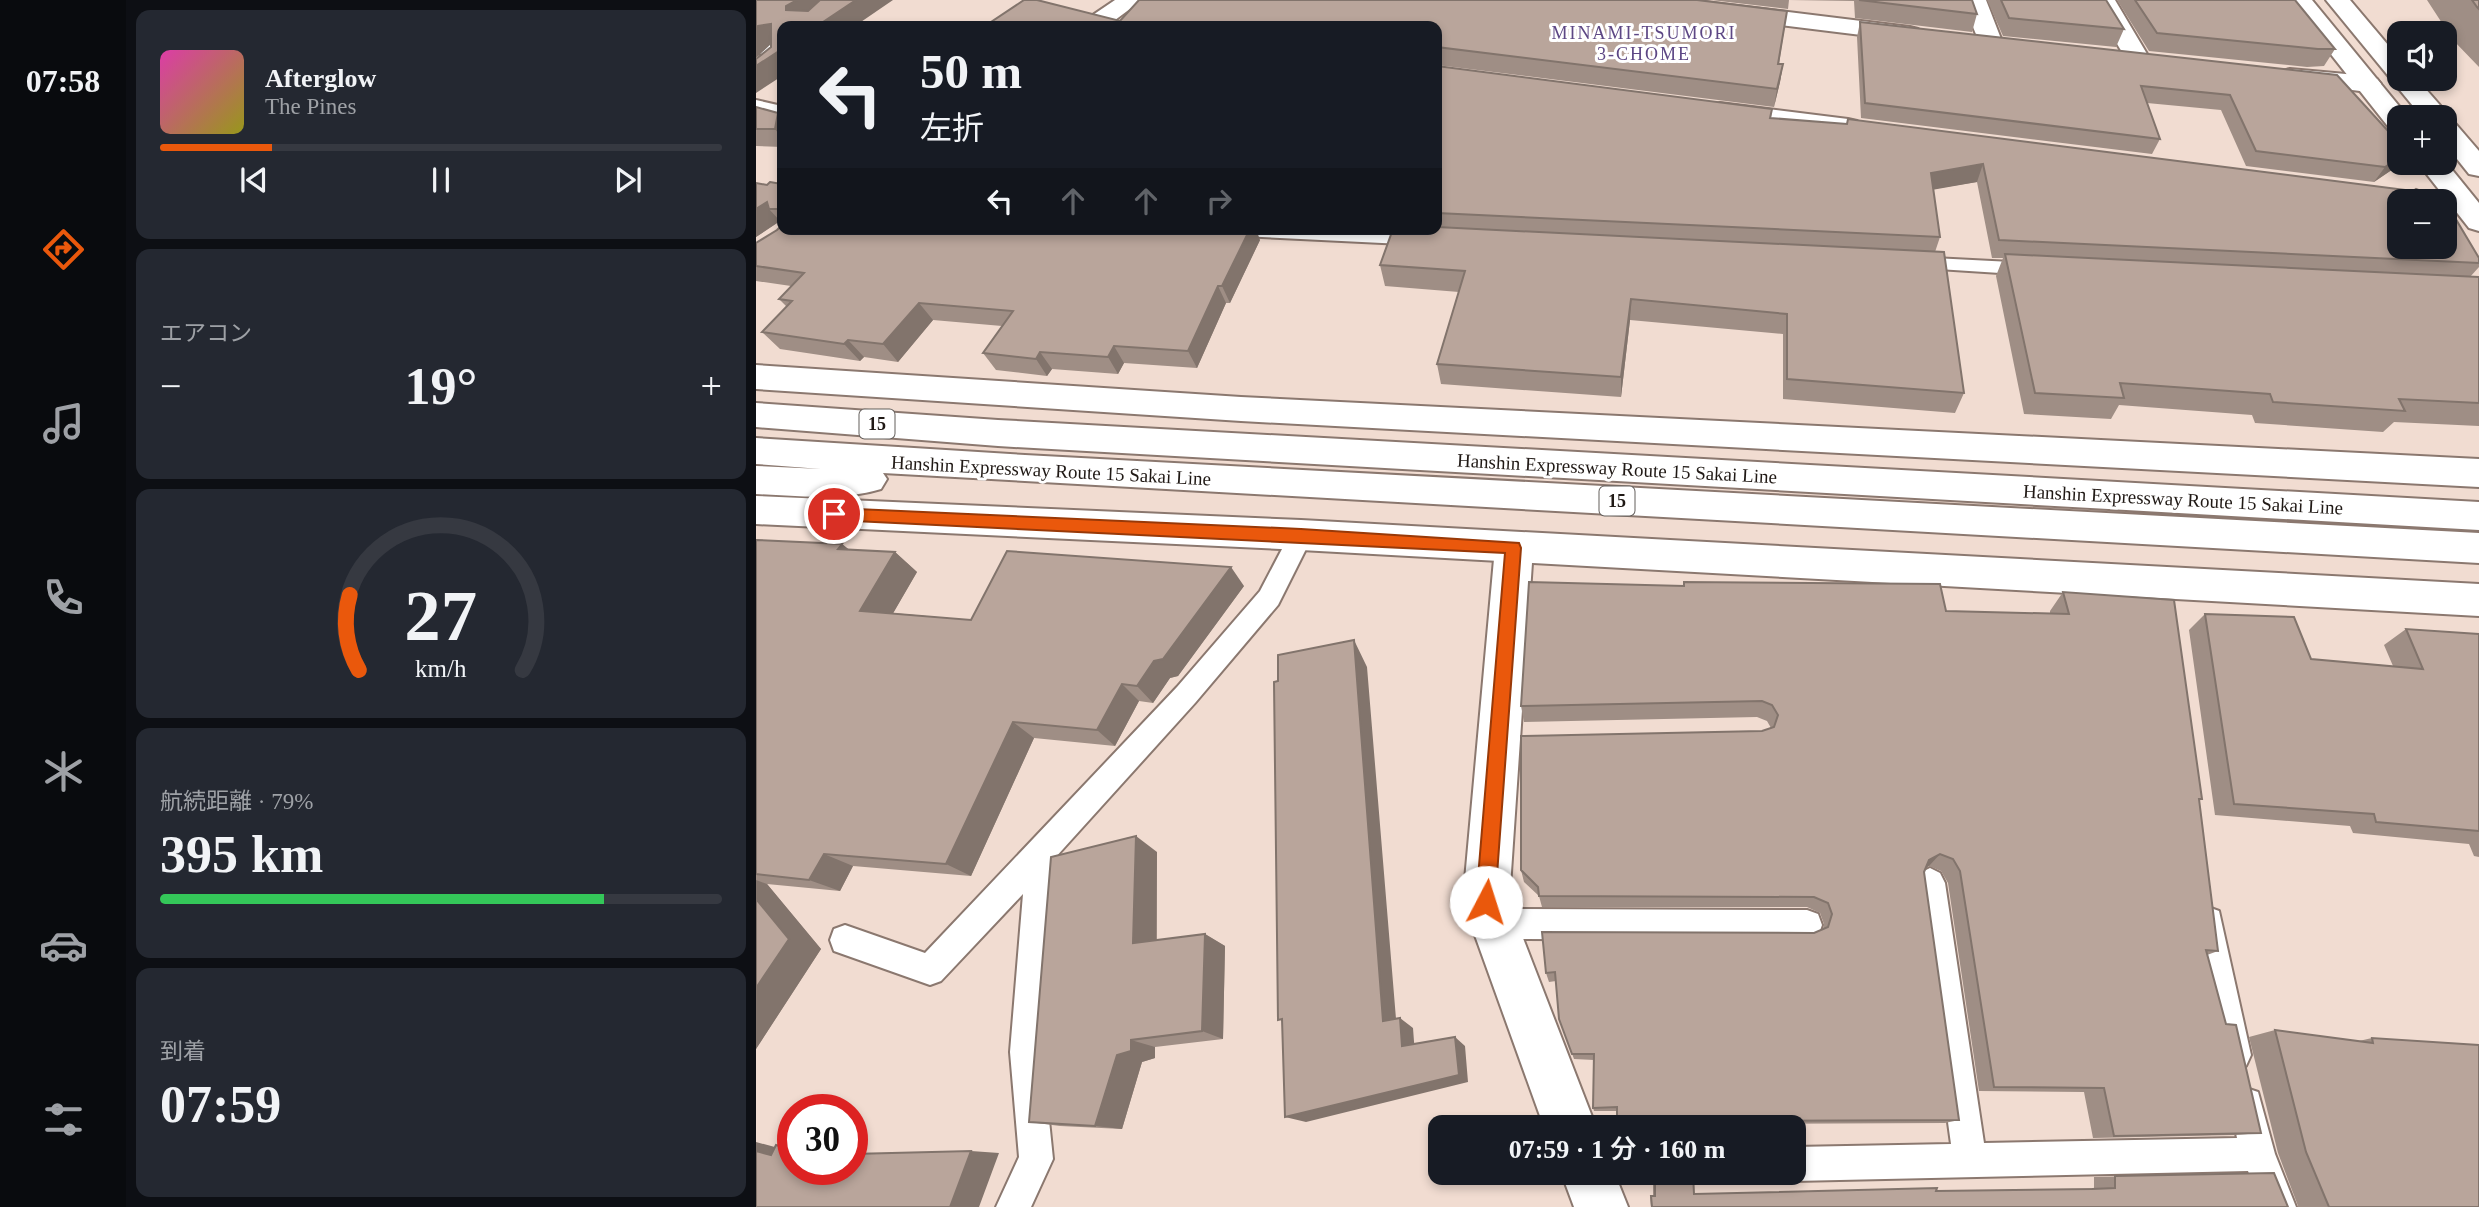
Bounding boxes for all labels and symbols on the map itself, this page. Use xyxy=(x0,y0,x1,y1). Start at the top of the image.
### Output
district label: MINAMI-TSUMORI 3-CHOME xyxy=(1552,23,1737,64)
road number: 15 xyxy=(860,410,894,438)
street label: Hanshin Expressway Route 15 Sakai Line xyxy=(1456,450,1777,487)
street label: Hanshin Expressway Route 15 Sakai Line xyxy=(890,452,1211,489)
street label: Hanshin Expressway Route 15 Sakai Line xyxy=(2022,481,2343,518)
pin xyxy=(804,484,864,544)
road number: 15 xyxy=(1600,486,1634,516)
position arrow xyxy=(1449,865,1523,939)
speed limit sign: 30 xyxy=(777,1094,868,1185)

